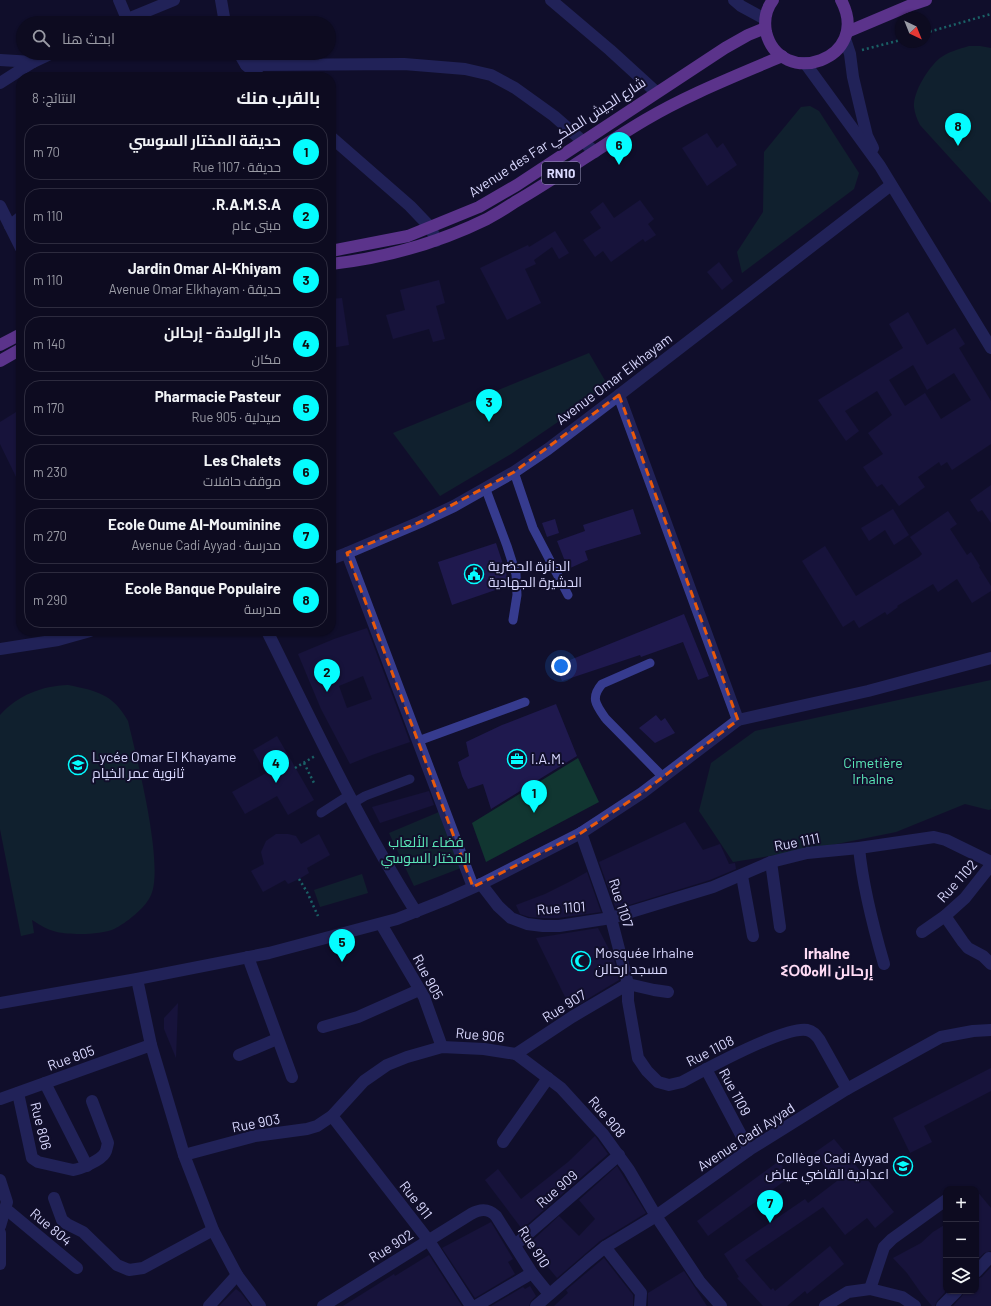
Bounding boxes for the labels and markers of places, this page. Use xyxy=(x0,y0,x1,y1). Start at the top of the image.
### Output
pin: 8 xyxy=(945,113,971,146)
pin: 6 xyxy=(606,132,632,165)
pin: 3 xyxy=(476,389,502,422)
place label: الدائرة الحضرية الدشيرة الجهادية xyxy=(488,557,582,590)
public building icon: الدائرة الحضرية الدشيرة الجهادية xyxy=(463,563,485,585)
pin: 2 xyxy=(314,659,340,692)
place label: Lycée Omar El Khayame ثانوية عمر الخيام xyxy=(92,748,236,783)
office icon: I.A.M. xyxy=(506,748,528,770)
pin: 4 xyxy=(263,750,289,783)
place label: I.A.M. xyxy=(531,750,565,767)
school or university icon: Lycée Omar El Khayame ثانوية عمر الخيام xyxy=(67,754,89,776)
pin: 1 xyxy=(521,780,547,813)
pin: 5 xyxy=(329,929,355,962)
place label: Mosquée Irhalne مسجد ارحالن xyxy=(595,944,694,977)
mosque icon: Mosquée Irhalne مسجد ارحالن xyxy=(570,950,592,972)
place label: Collège Cadi Ayyad اعدادية القاضي عياض xyxy=(765,1149,889,1185)
school or university icon: Collège Cadi Ayyad اعدادية القاضي عياض xyxy=(892,1155,914,1177)
pin: 7 xyxy=(757,1190,783,1223)

